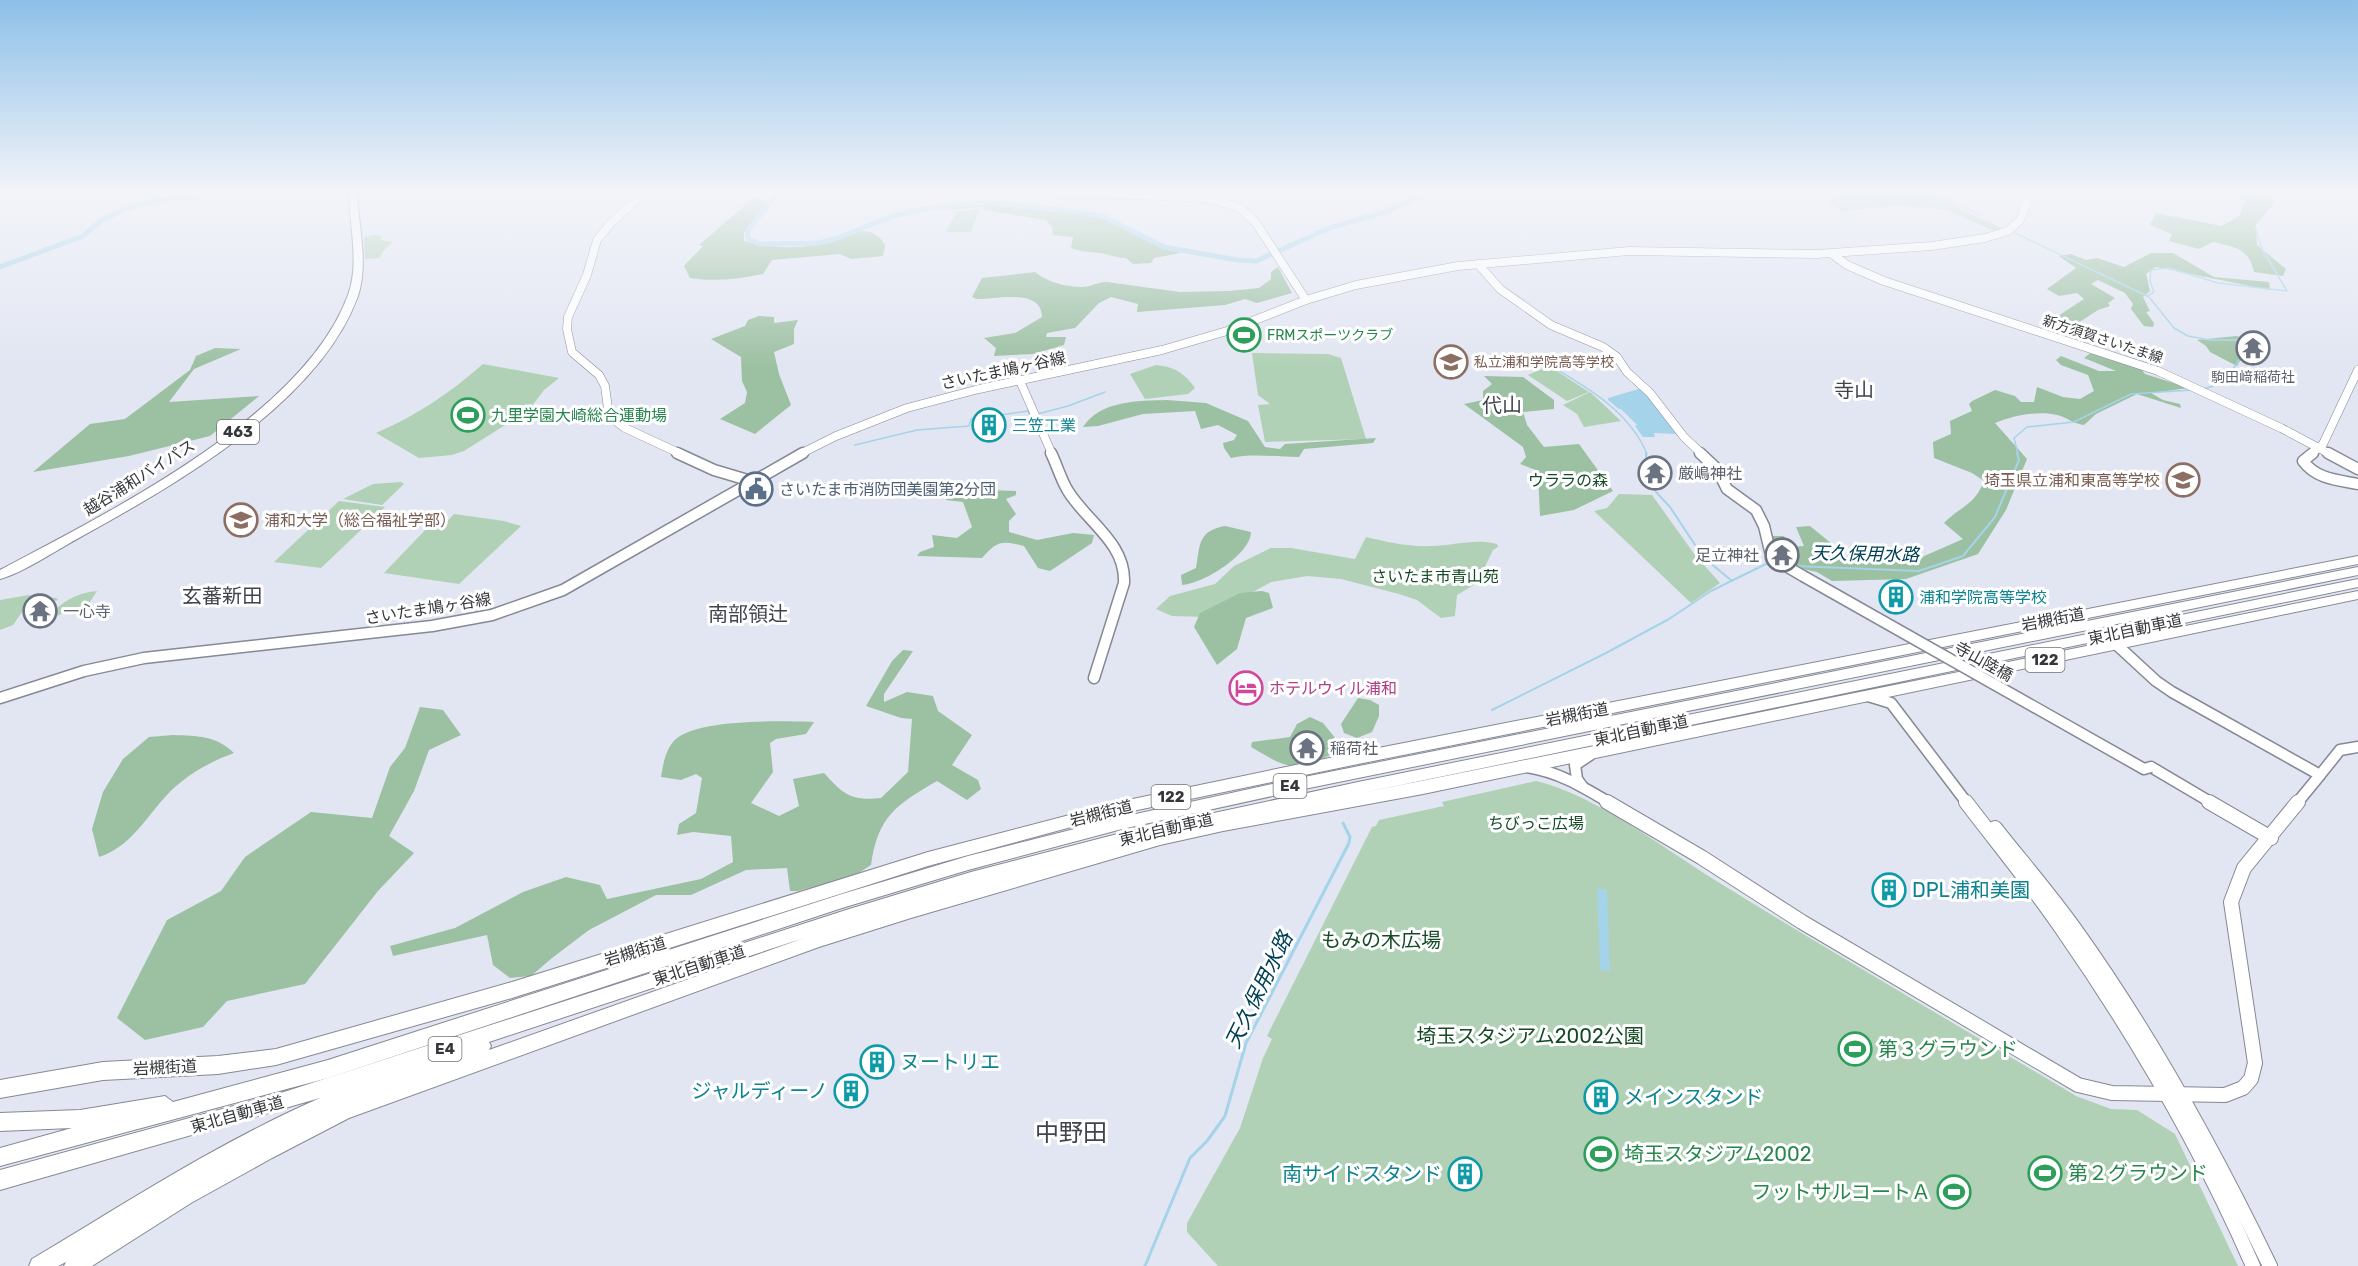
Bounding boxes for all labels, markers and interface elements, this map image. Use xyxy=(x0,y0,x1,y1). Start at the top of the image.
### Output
street label: 新方須賀さいたま線 xyxy=(2040,312,2165,367)
sports icon: FRMスポーツクラブ xyxy=(1226,317,1262,353)
place label: FRMスポーツクラブ xyxy=(1267,327,1393,344)
temple icon: 駒田﨑稲荷社 xyxy=(2235,330,2271,366)
school or university icon: 私立浦和学院高等学校 xyxy=(1433,344,1469,380)
street label: さいたま鳩ヶ谷線 xyxy=(939,348,1067,393)
place label: 私立浦和学院高等学校 xyxy=(1474,354,1614,371)
place label: 駒田﨑稲荷社 xyxy=(2211,369,2295,386)
district label: 寺山 xyxy=(1834,378,1874,402)
district label: 代山 xyxy=(1482,393,1522,417)
sports icon: 九里学園大崎総合運動場 xyxy=(450,397,486,433)
place label: 九里学園大崎総合運動場 xyxy=(491,406,667,425)
building icon: 三笠工業 xyxy=(971,407,1007,443)
place label: 三笠工業 xyxy=(1012,416,1076,435)
road number: 463 xyxy=(217,420,259,444)
street label: 越谷浦和バイパス xyxy=(80,436,198,519)
temple icon: 厳嶋神社 xyxy=(1637,455,1673,491)
school or university icon: 埼玉県立浦和東高等学校 xyxy=(2165,462,2201,498)
place label: 厳嶋神社 xyxy=(1678,464,1742,483)
public building icon: さいたま市消防団美園第2分団 xyxy=(738,471,774,507)
park label: ウララの森 xyxy=(1528,471,1608,490)
place label: 埼玉県立浦和東高等学校 xyxy=(1984,471,2160,490)
place label: さいたま市消防団美園第2分団 xyxy=(779,480,996,499)
school or university icon: 浦和大学（総合福祉学部） xyxy=(223,502,259,538)
place label: 浦和大学（総合福祉学部） xyxy=(264,511,456,530)
temple icon: 足立神社 xyxy=(1764,537,1800,573)
water label: 天久保用水路 xyxy=(1811,542,1921,566)
place label: 足立神社 xyxy=(1695,546,1759,565)
park label: さいたま市青山苑 xyxy=(1371,567,1499,586)
building icon: 浦和学院高等学校 xyxy=(1878,579,1914,615)
district label: 玄蕃新田 xyxy=(182,584,262,608)
place label: 浦和学院高等学校 xyxy=(1919,588,2047,607)
street label: さいたま鳩ヶ谷線 xyxy=(364,589,493,628)
temple icon: 一心寺 xyxy=(22,593,58,629)
place label: 一心寺 xyxy=(63,602,111,621)
district label: 南部領辻 xyxy=(708,602,788,626)
street label: 岩槻街道 xyxy=(2020,604,2086,635)
street label: 東北自動車道 xyxy=(2086,610,2184,649)
street label: 寺山陸橋 xyxy=(1951,638,2016,685)
road number: 122 xyxy=(2026,648,2064,672)
hotel icon: ホテルウィル浦和 xyxy=(1228,670,1264,706)
place label: ホテルウィル浦和 xyxy=(1269,679,1397,698)
street label: 岩槻街道 xyxy=(1544,699,1610,730)
street label: 東北自動車道 xyxy=(1592,711,1690,750)
temple icon: 稲荷社 xyxy=(1289,730,1325,766)
place label: 稲荷社 xyxy=(1330,739,1378,758)
road number: E4 xyxy=(1274,774,1306,798)
road number: 122 xyxy=(1152,785,1190,809)
street label: 岩槻街道 xyxy=(1068,797,1134,830)
street label: 東北自動車道 xyxy=(1117,809,1215,850)
park label: ちびっこ広場 xyxy=(1488,814,1584,833)
building icon: DPL浦和美園 xyxy=(1871,872,1907,908)
place label: DPL浦和美園 xyxy=(1912,878,2030,902)
water label: 天久保用水路 xyxy=(1220,926,1298,1052)
park label: もみの木広場 xyxy=(1321,928,1441,952)
street label: 岩槻街道 xyxy=(602,933,669,970)
street label: 東北自動車道 xyxy=(651,942,748,989)
park label: 埼玉スタジアム2002公園 xyxy=(1416,1024,1644,1048)
sports icon: 第３グラウンド xyxy=(1837,1031,1873,1067)
road number: E4 xyxy=(428,1037,462,1061)
place label: 第３グラウンド xyxy=(1878,1037,2018,1061)
building icon: ヌートリエ xyxy=(859,1044,895,1080)
place label: ヌートリエ xyxy=(900,1050,1000,1074)
street label: 岩槻街道 xyxy=(133,1056,197,1079)
building icon: ジャルディーノ xyxy=(833,1073,869,1109)
place label: ジャルディーノ xyxy=(692,1079,828,1103)
building icon: メインスタンド xyxy=(1583,1079,1619,1115)
place label: メインスタンド xyxy=(1624,1085,1764,1109)
street label: 東北自動車道 xyxy=(188,1092,286,1137)
district label: 中野田 xyxy=(1035,1119,1107,1147)
sports icon: 埼玉スタジアム2002 xyxy=(1583,1136,1619,1172)
place label: 埼玉スタジアム2002 xyxy=(1624,1142,1811,1166)
sports icon: 第２グラウンド xyxy=(2027,1155,2063,1191)
building icon: 南サイドスタンド xyxy=(1447,1156,1483,1192)
place label: 第２グラウンド xyxy=(2068,1161,2208,1185)
place label: 南サイドスタンド xyxy=(1282,1162,1442,1186)
sports icon: フットサルコートＡ xyxy=(1936,1174,1972,1210)
place label: フットサルコートＡ xyxy=(1751,1180,1931,1204)

